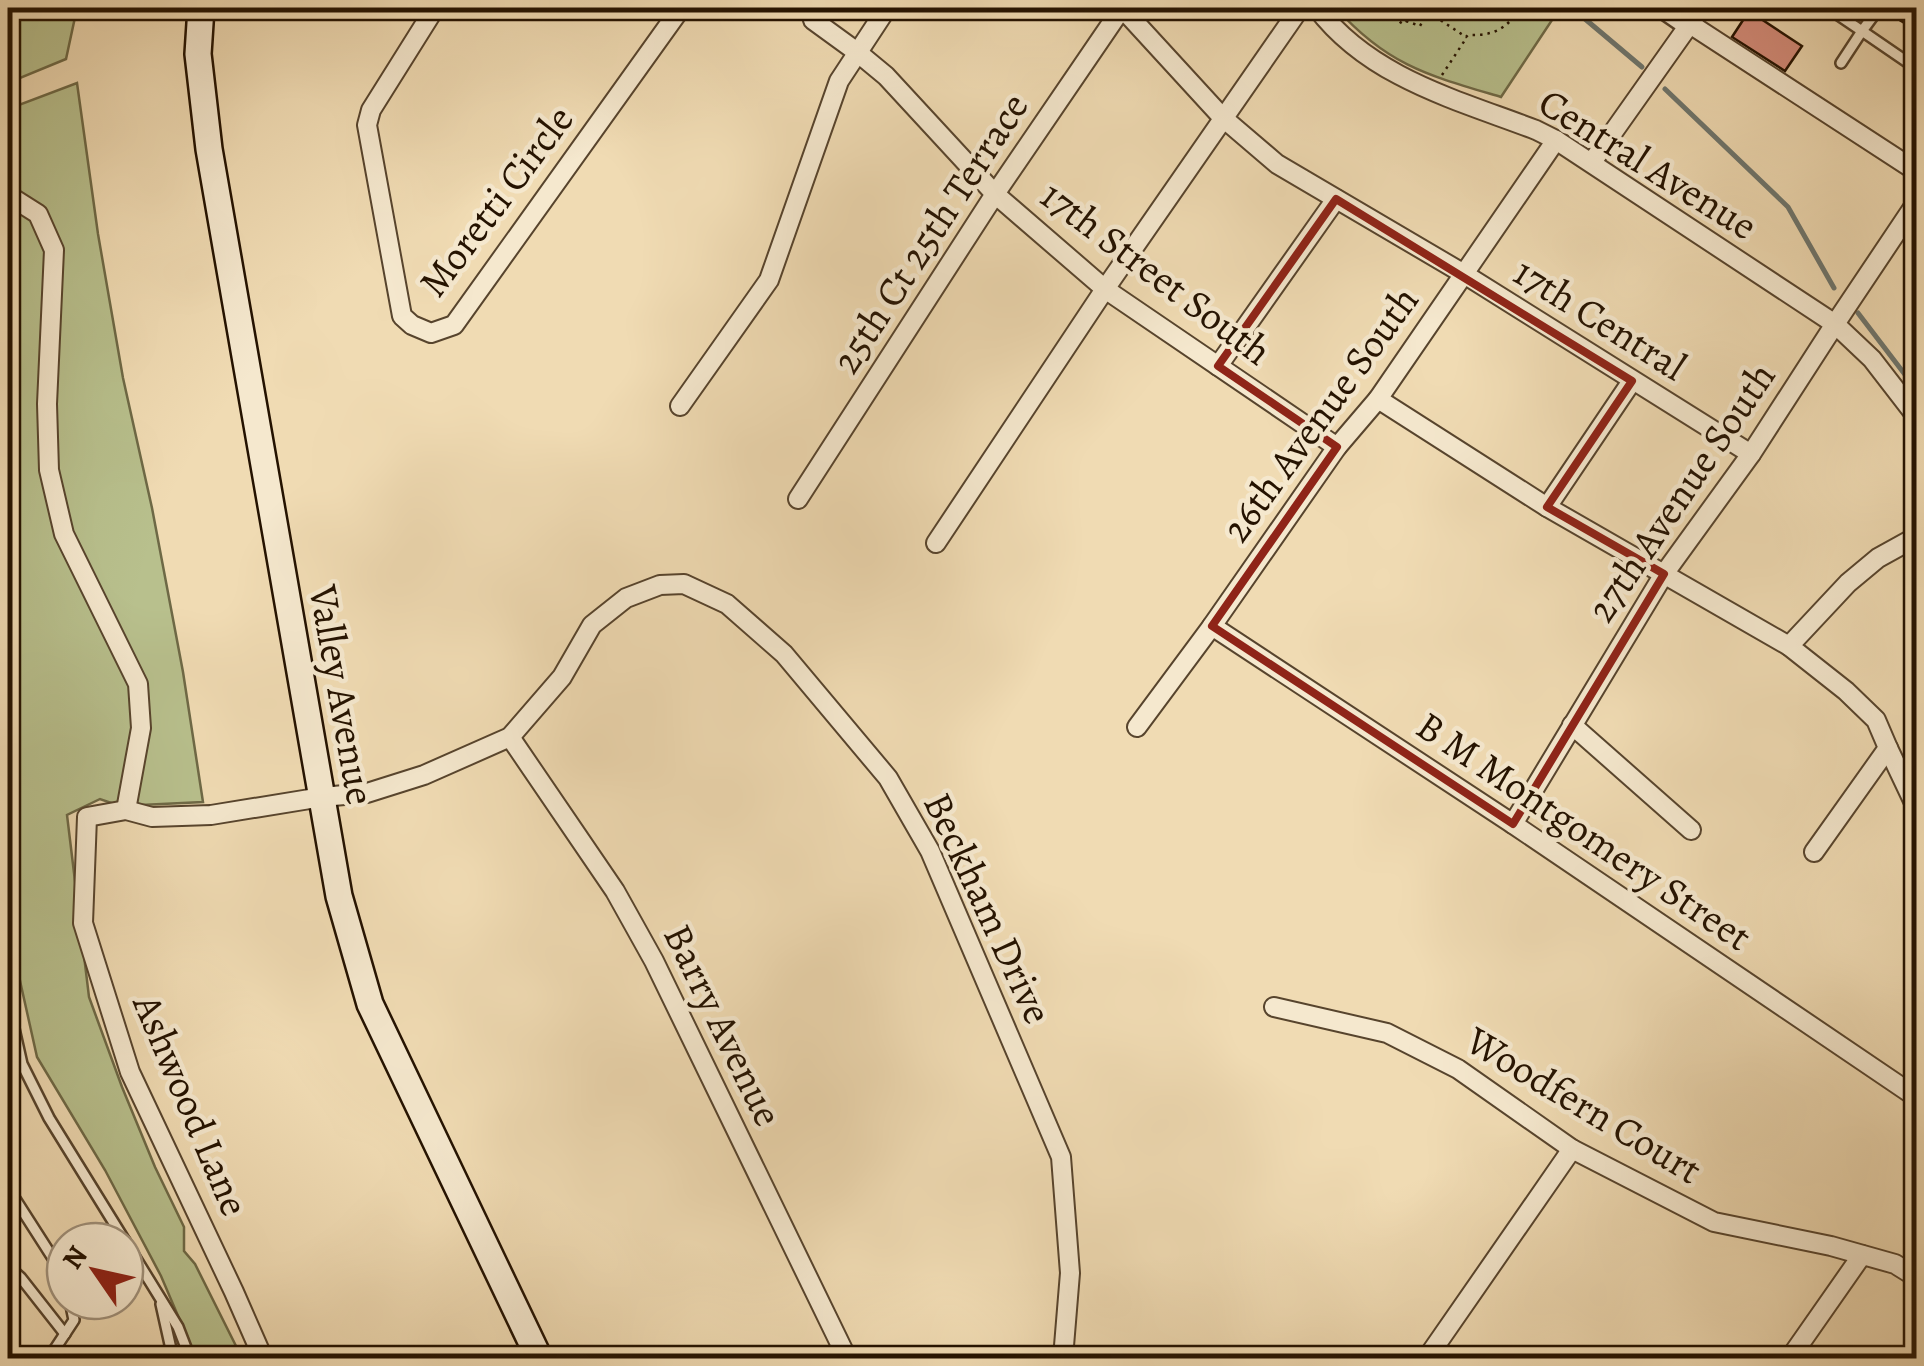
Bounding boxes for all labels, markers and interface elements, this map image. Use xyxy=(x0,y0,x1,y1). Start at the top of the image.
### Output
street label: Central Avenue xyxy=(1528,75,1768,253)
street label: 25th Ct 25th Terrace xyxy=(819,82,1041,384)
street label: Moretti Circle xyxy=(406,94,586,308)
street label: 17th Street South xyxy=(1029,168,1283,378)
street label: 17th Central xyxy=(1503,244,1697,394)
street label: 26th Avenue South xyxy=(1209,275,1431,553)
street label: 27th Avenue South xyxy=(1574,352,1788,632)
street label: Valley Avenue xyxy=(295,580,388,809)
street label: B M Montgomery Street xyxy=(1406,698,1762,964)
street label: Beckham Drive xyxy=(910,783,1066,1033)
street label: Barry Avenue xyxy=(650,915,796,1135)
street label: Ashwood Lane xyxy=(119,985,262,1224)
street label: Woodfern Court xyxy=(1455,1013,1712,1197)
north arrow xyxy=(45,1221,145,1321)
text: N xyxy=(54,1239,97,1277)

